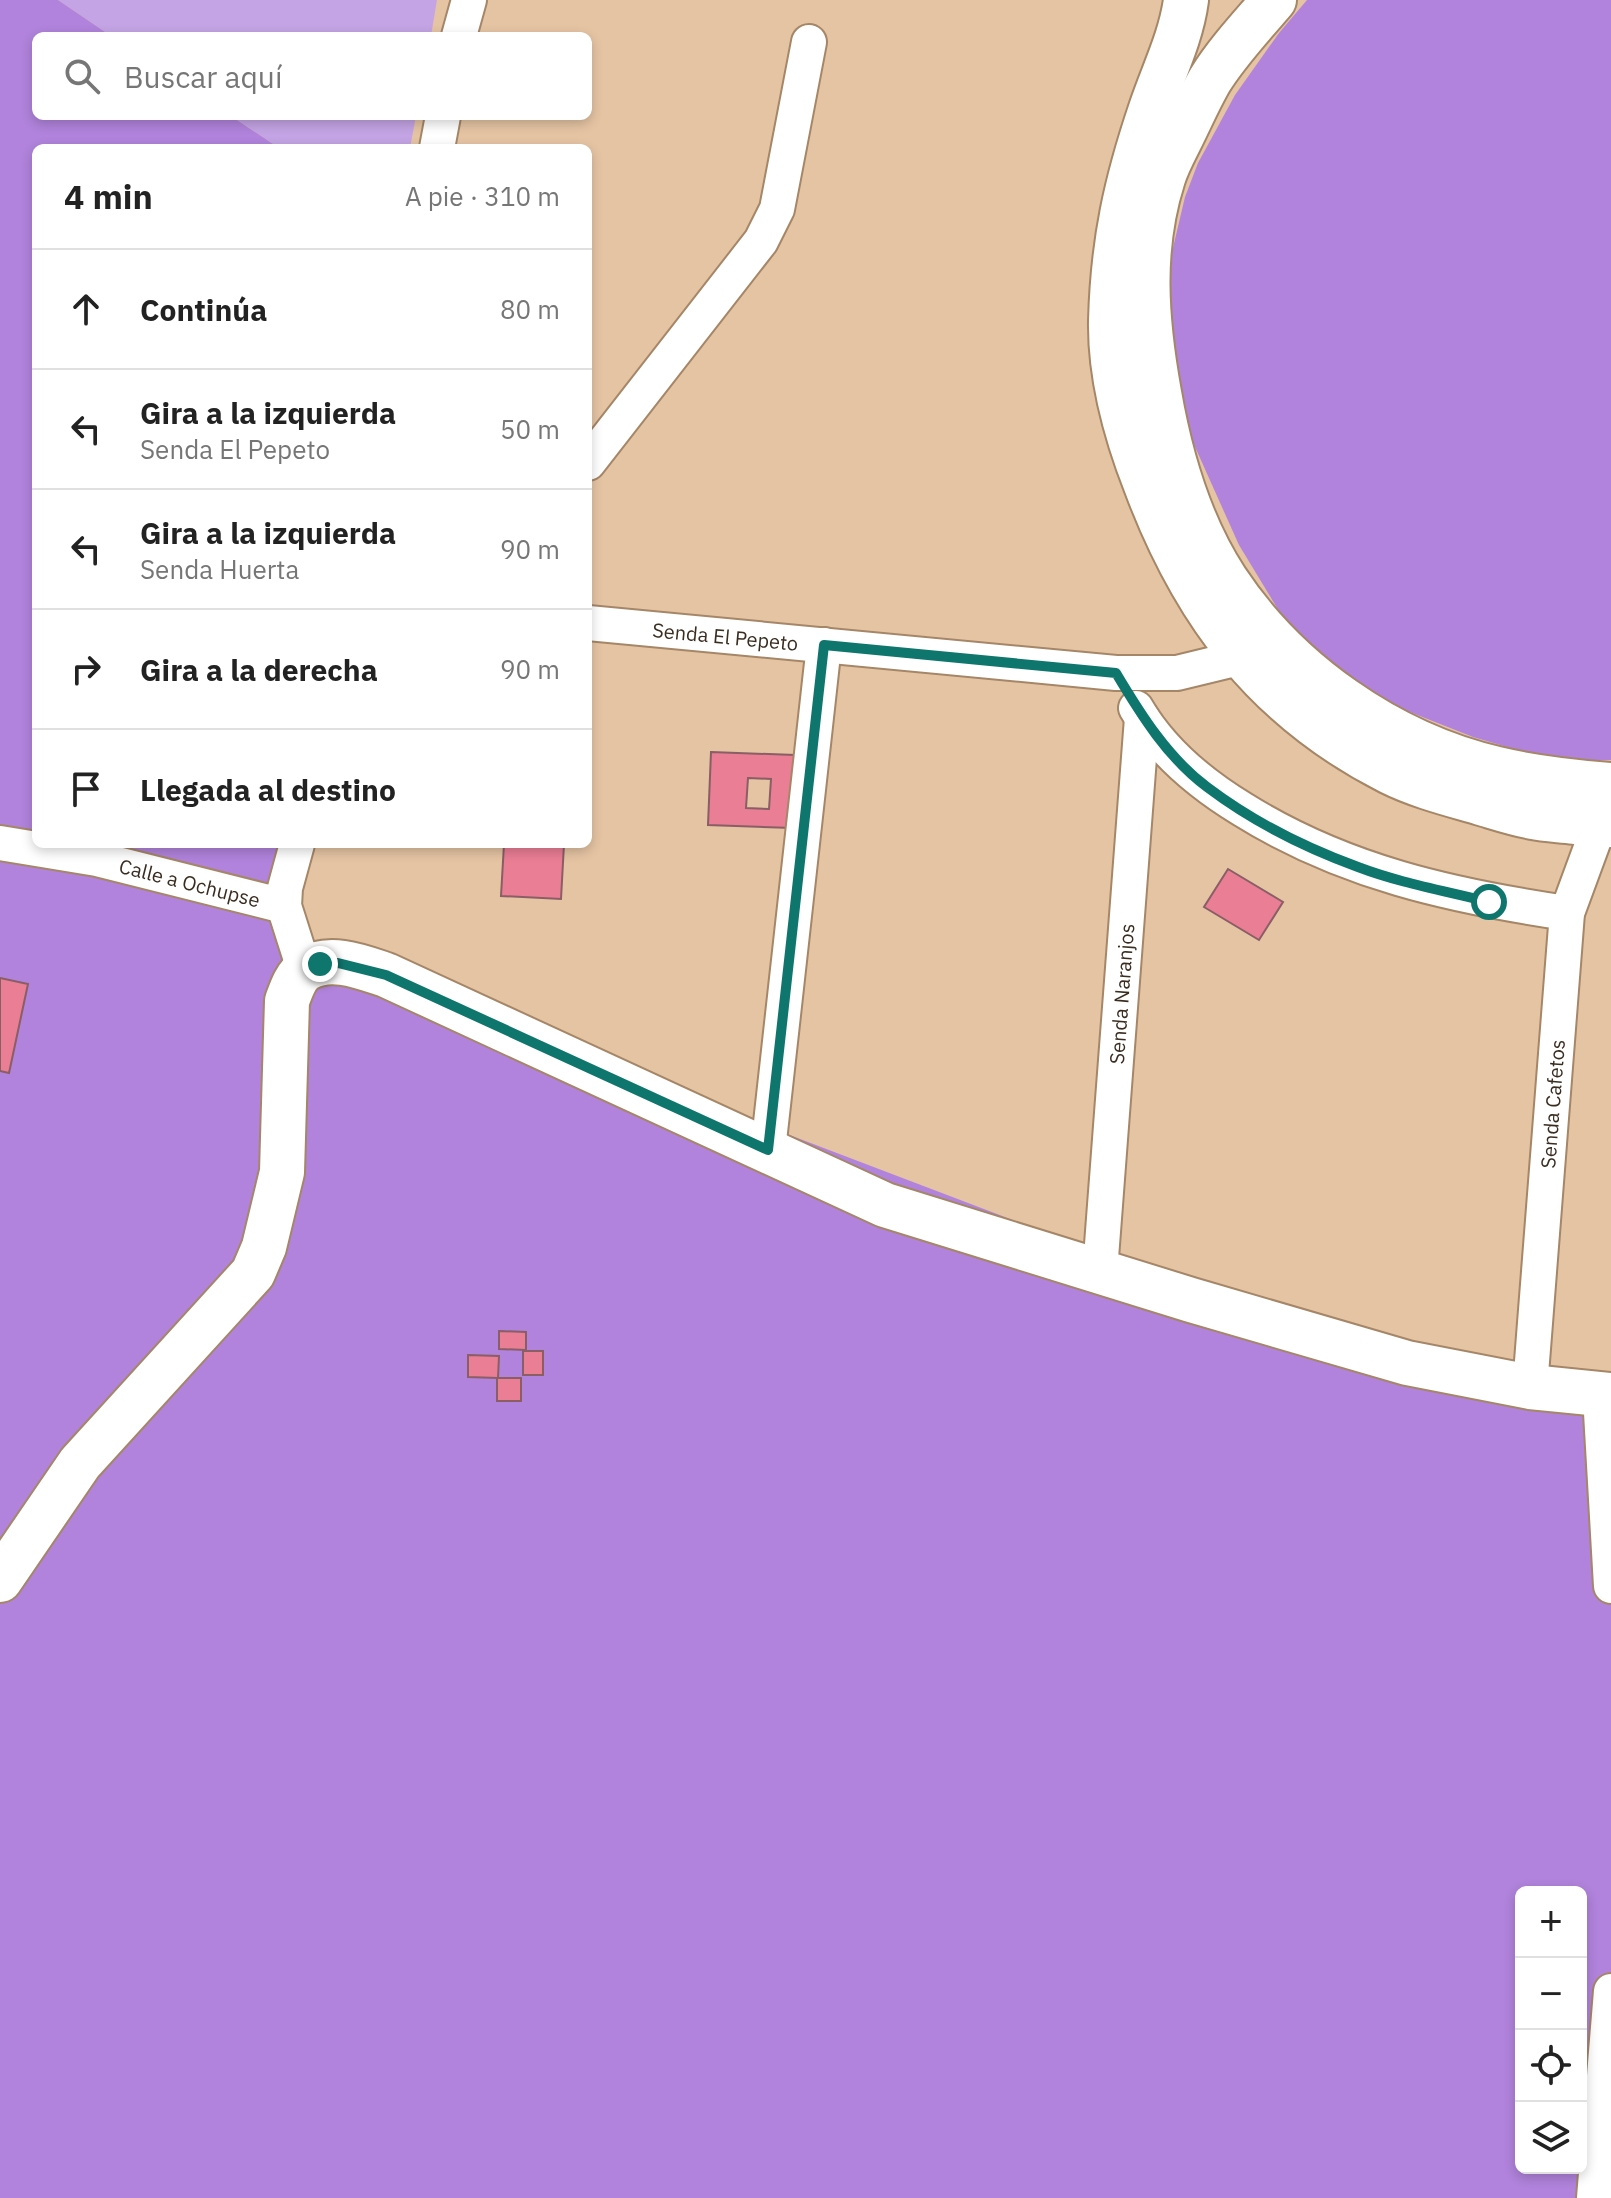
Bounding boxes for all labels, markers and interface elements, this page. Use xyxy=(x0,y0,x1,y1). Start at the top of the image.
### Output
search box xyxy=(32,32,592,120)
icon: search xyxy=(60,54,104,98)
text: Buscar aquí xyxy=(124,57,282,96)
text: 4 min xyxy=(64,174,153,218)
text: A pie · 310 m xyxy=(405,179,560,213)
icon: ahead xyxy=(64,287,108,331)
text: Continúa xyxy=(140,290,267,329)
text: 80 m xyxy=(500,292,560,326)
text: Gira a la izquierda xyxy=(140,393,396,432)
icon: left xyxy=(64,407,108,451)
text: 50 m xyxy=(500,412,560,446)
text: Senda El Pepeto xyxy=(140,432,330,466)
text: Gira a la izquierda xyxy=(140,513,396,552)
icon: left xyxy=(64,527,108,571)
text: 90 m xyxy=(500,532,560,566)
text: Senda Huerta xyxy=(140,552,299,586)
street label: Senda El Pepeto xyxy=(651,616,800,656)
icon: right xyxy=(64,647,108,691)
text: Gira a la derecha xyxy=(140,650,378,689)
text: 90 m xyxy=(500,652,560,686)
icon: arrive xyxy=(64,767,108,811)
text: Llegada al destino xyxy=(140,770,396,809)
street label: Calle a Ochupse xyxy=(117,852,263,913)
route start xyxy=(1471,884,1507,920)
street label: Senda Naranjos xyxy=(1102,922,1140,1065)
route end xyxy=(302,946,338,982)
street label: Senda Cafetos xyxy=(1534,1038,1571,1169)
map controls xyxy=(1515,1886,1587,2174)
button: + xyxy=(1515,1886,1587,1958)
button: − xyxy=(1515,1958,1587,2030)
button: locate xyxy=(1515,2030,1587,2102)
button: layers xyxy=(1515,2102,1587,2174)

